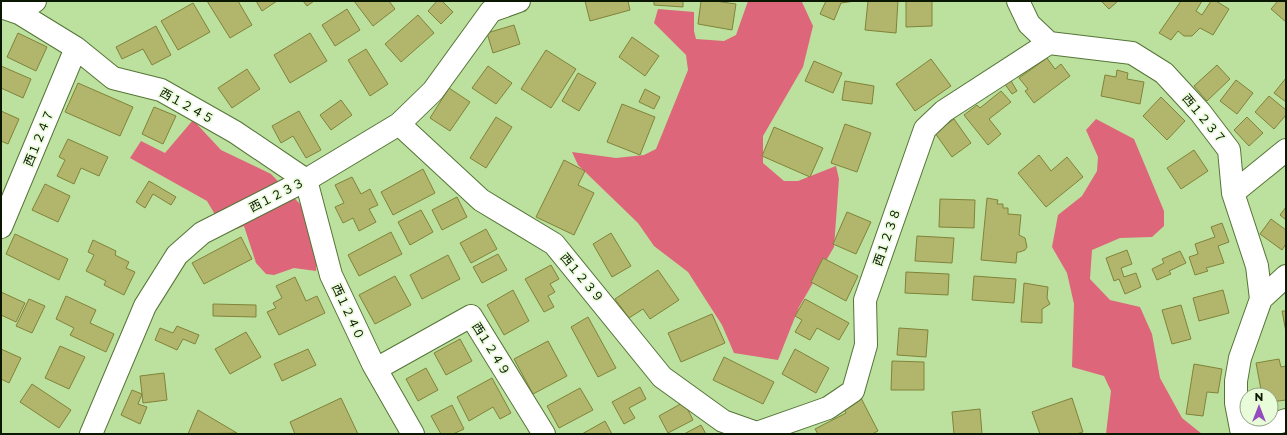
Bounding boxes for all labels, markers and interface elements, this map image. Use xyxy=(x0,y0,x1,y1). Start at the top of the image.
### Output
street label: 西１２４５ xyxy=(157,84,217,127)
street label: 西１２３７ xyxy=(1179,91,1229,146)
street label: 西１２４７ xyxy=(20,107,57,168)
street label: 西１２３３ xyxy=(247,174,307,215)
street label: 西１２３８ xyxy=(870,206,903,268)
street label: 西１２３９ xyxy=(557,250,607,305)
street label: 西１２４０ xyxy=(329,281,368,342)
street label: 西１２４９ xyxy=(469,319,514,378)
north arrow xyxy=(1239,387,1279,427)
text: N xyxy=(1255,390,1263,404)

